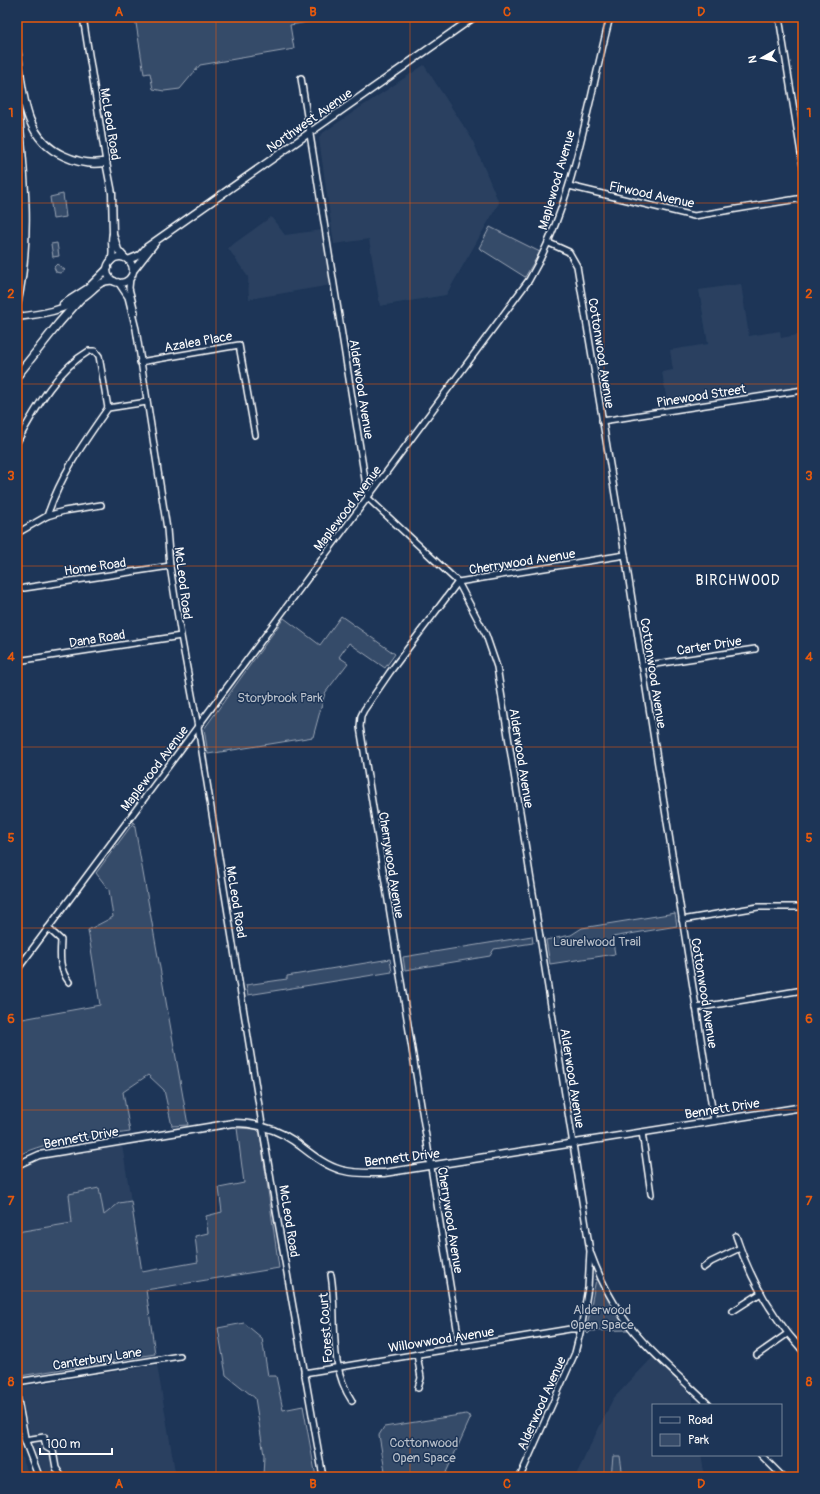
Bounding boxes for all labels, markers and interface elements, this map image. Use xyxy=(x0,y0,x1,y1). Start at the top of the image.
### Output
text: A xyxy=(115,4,124,20)
text: B xyxy=(309,4,317,20)
text: C xyxy=(503,4,511,20)
text: D xyxy=(697,4,705,20)
north arrow xyxy=(742,38,782,78)
text: N xyxy=(746,54,760,64)
street label: Northwest Avenue xyxy=(264,85,356,156)
street label: McLeod Road xyxy=(96,87,124,161)
text: 1 xyxy=(8,105,14,121)
text: 1 xyxy=(806,105,812,121)
street label: Maplewood Avenue xyxy=(535,128,579,232)
street label: Firwood Avenue xyxy=(608,178,696,212)
text: 2 xyxy=(7,286,15,302)
text: 2 xyxy=(805,286,813,302)
street label: Cottonwood Avenue xyxy=(584,297,618,410)
street label: Azalea Place xyxy=(163,328,234,356)
street label: Alderwood Avenue xyxy=(345,338,377,441)
street label: Pinewood Street xyxy=(655,381,748,411)
street label: Maplewood Avenue xyxy=(310,462,386,555)
text: 3 xyxy=(7,468,15,484)
text: 3 xyxy=(805,468,813,484)
street label: McLeod Road xyxy=(171,546,195,620)
street label: Cherrywood Avenue xyxy=(468,546,577,578)
street label: Home Road xyxy=(63,555,127,579)
district label: BIRCHWOOD xyxy=(696,572,781,589)
street label: Cottonwood Avenue xyxy=(636,617,670,730)
street label: Dana Road xyxy=(68,627,127,651)
street label: Carter Drive xyxy=(676,633,743,659)
text: 4 xyxy=(7,649,15,665)
text: 4 xyxy=(805,649,813,665)
park label: Storybrook Park xyxy=(237,690,323,706)
street label: Alderwood Avenue xyxy=(505,707,537,810)
street label: Maplewood Avenue xyxy=(117,722,193,815)
street label: Cherrywood Avenue xyxy=(375,811,407,920)
text: 5 xyxy=(7,830,15,846)
text: 5 xyxy=(805,830,813,846)
street label: McLeod Road xyxy=(222,865,250,939)
park label: Laurelwood Trail xyxy=(553,934,641,950)
street label: Cottonwood Avenue xyxy=(687,937,721,1050)
text: 6 xyxy=(7,1011,15,1027)
text: 6 xyxy=(805,1011,813,1027)
street label: Alderwood Avenue xyxy=(556,1027,588,1130)
street label: Bennett Drive xyxy=(684,1095,761,1123)
street label: Bennett Drive xyxy=(43,1123,120,1152)
street label: Bennett Drive xyxy=(364,1145,441,1171)
street label: Cherrywood Avenue xyxy=(434,1166,466,1275)
street label: McLeod Road xyxy=(275,1184,303,1258)
text: 7 xyxy=(8,1193,15,1209)
text: 7 xyxy=(806,1193,813,1209)
street label: Forest Court xyxy=(316,1292,336,1364)
park label: Alderwood Open Space xyxy=(570,1302,634,1333)
street label: Willowwood Avenue xyxy=(387,1324,496,1356)
street label: Canterbury Lane xyxy=(52,1344,143,1374)
street label: Alderwood Avenue xyxy=(514,1353,570,1453)
text: 8 xyxy=(8,1374,15,1390)
text: 8 xyxy=(806,1374,813,1390)
legend xyxy=(652,1404,782,1456)
text: Road xyxy=(688,1413,713,1428)
scale bar xyxy=(40,1430,112,1456)
text: Park xyxy=(688,1433,709,1448)
park label: Cottonwood Open Space xyxy=(390,1435,458,1466)
text: 100 m xyxy=(46,1437,81,1452)
text: A xyxy=(115,1476,124,1492)
text: B xyxy=(309,1476,317,1492)
text: C xyxy=(503,1476,511,1492)
text: D xyxy=(697,1476,705,1492)

